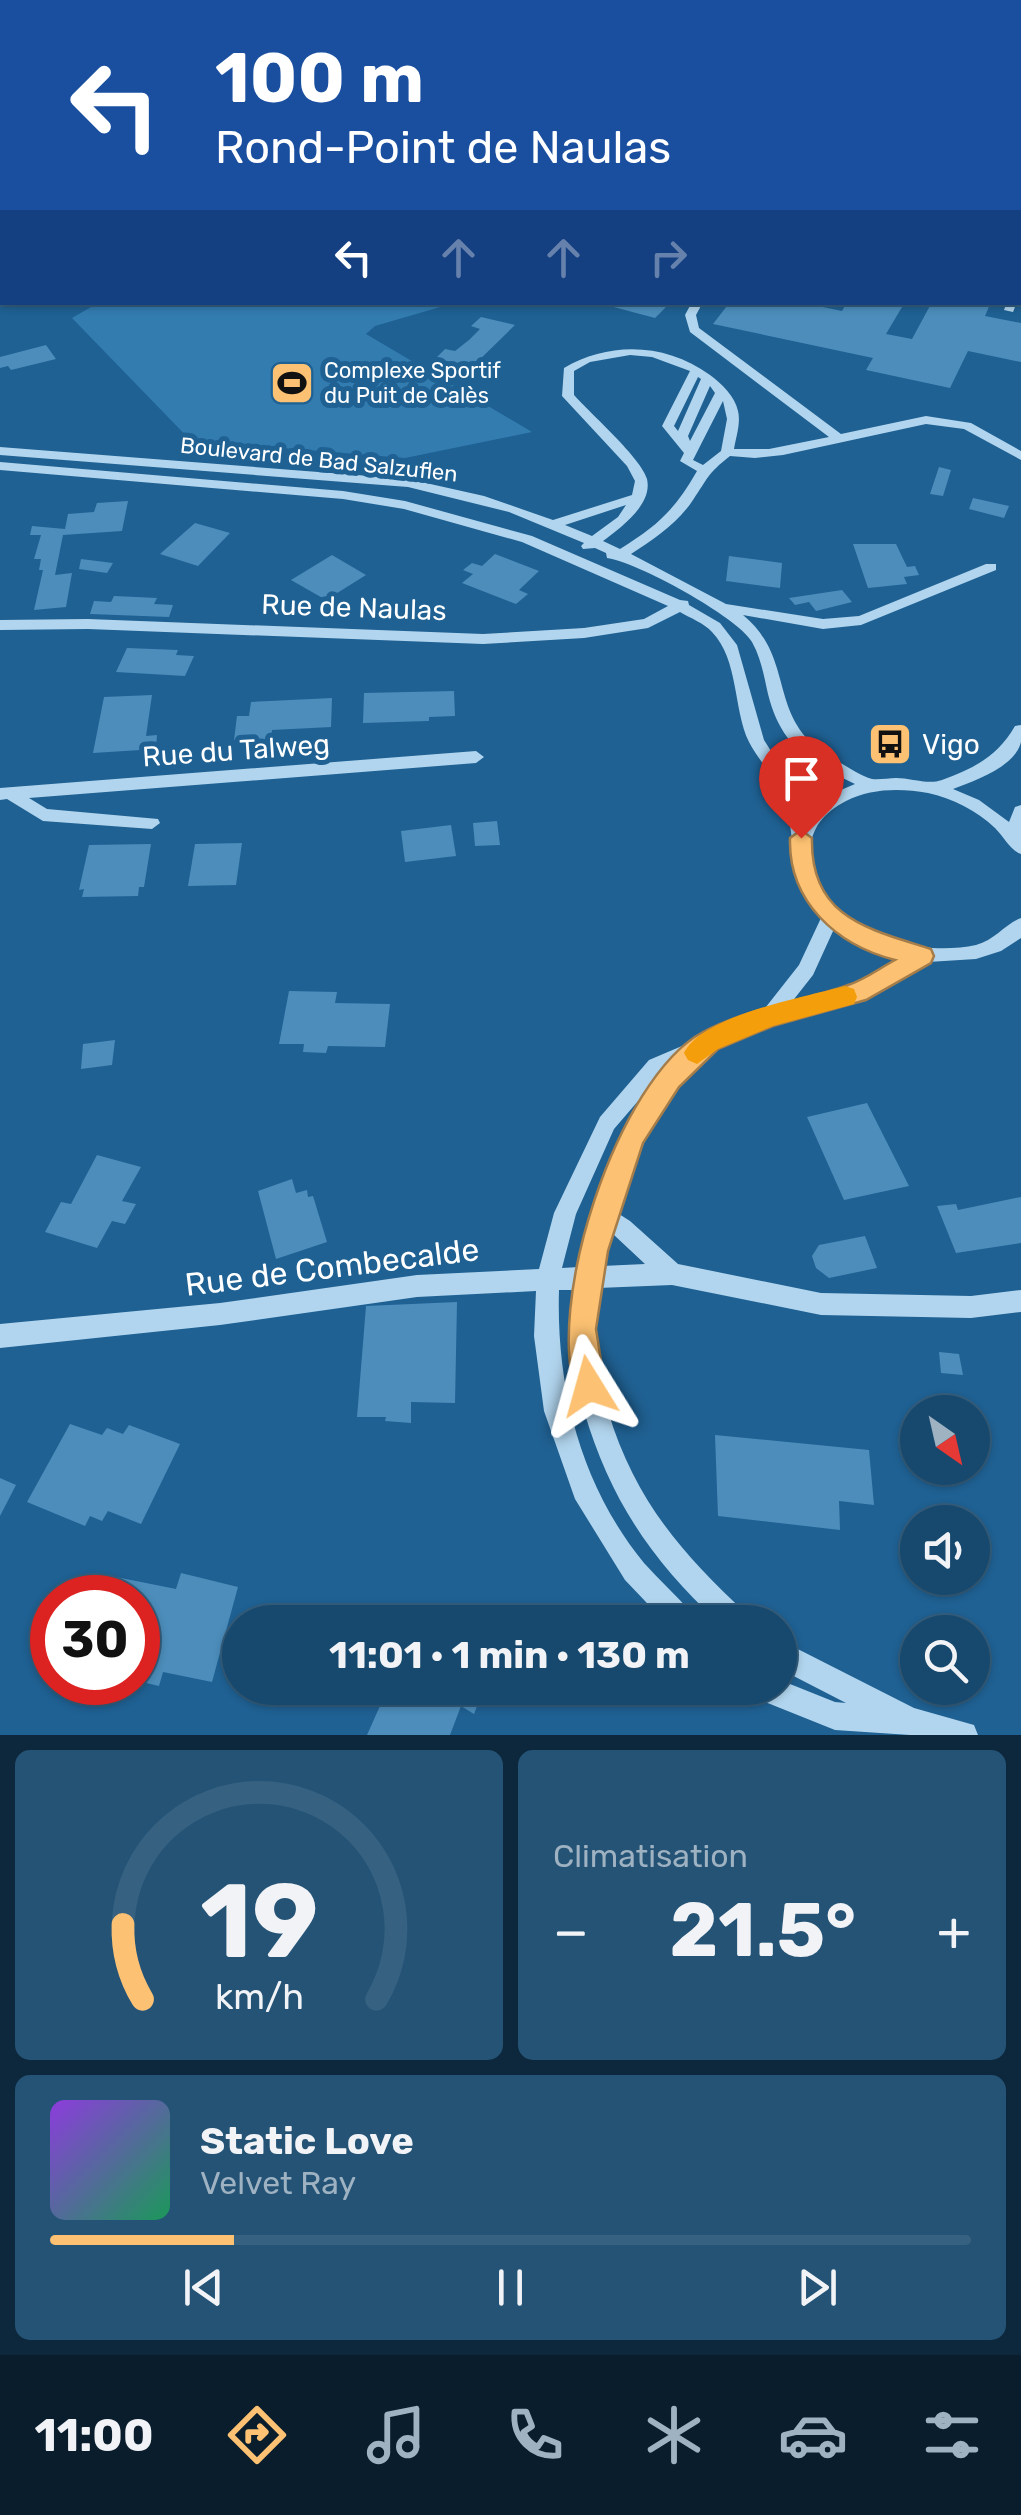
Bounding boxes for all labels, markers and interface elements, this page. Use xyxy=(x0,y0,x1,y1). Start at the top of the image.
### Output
text: 100 m xyxy=(215,37,424,120)
icon: left xyxy=(50,40,180,170)
text: Rond-Point de Naulas xyxy=(215,121,671,174)
icon: left xyxy=(326,230,381,285)
icon: ahead xyxy=(431,230,486,285)
icon: ahead xyxy=(536,230,591,285)
icon: right xyxy=(641,230,696,285)
place label: Complexe Sportif du Puit de Calès xyxy=(324,357,501,409)
sports icon: Complexe Sportif du Puit de Calès xyxy=(269,360,315,406)
street label: Boulevard de Bad Salzuflen xyxy=(179,431,459,488)
street label: Rue de Naulas xyxy=(261,588,447,627)
bus stop icon: Vigo xyxy=(867,721,913,767)
street label: Rue du Talweg xyxy=(141,727,331,774)
place label: Vigo xyxy=(922,728,980,761)
pin xyxy=(759,736,844,839)
icon: arrive xyxy=(774,751,829,806)
street label: Rue de Combecalde xyxy=(183,1230,481,1304)
position arrow xyxy=(537,1334,641,1438)
north arrow xyxy=(900,1395,990,1485)
map controls xyxy=(900,1395,990,1705)
button: sound xyxy=(900,1505,990,1595)
speed limit sign: 30 xyxy=(30,1575,160,1705)
button: search xyxy=(900,1615,990,1705)
text: 11:01 · 1 min · 130 m xyxy=(329,1632,690,1678)
text: Climatisation xyxy=(553,1837,748,1875)
text: 19 xyxy=(200,1860,318,1983)
text: 21.5° xyxy=(669,1886,856,1975)
text: − xyxy=(553,1899,589,1964)
text: + xyxy=(937,1899,971,1964)
text: km/h xyxy=(214,1976,304,2018)
text: Static Love xyxy=(200,2118,414,2164)
text: Velvet Ray xyxy=(200,2164,356,2202)
icon: previous xyxy=(176,2260,231,2315)
icon: pause xyxy=(483,2260,538,2315)
icon: next xyxy=(790,2260,845,2315)
icon: directions xyxy=(222,2400,292,2470)
icon: music xyxy=(361,2400,431,2470)
icon: phone xyxy=(500,2400,570,2470)
icon: climate xyxy=(639,2400,709,2470)
icon: car xyxy=(778,2400,848,2470)
icon: filters xyxy=(917,2400,987,2470)
text: 11:00 xyxy=(34,2409,154,2462)

